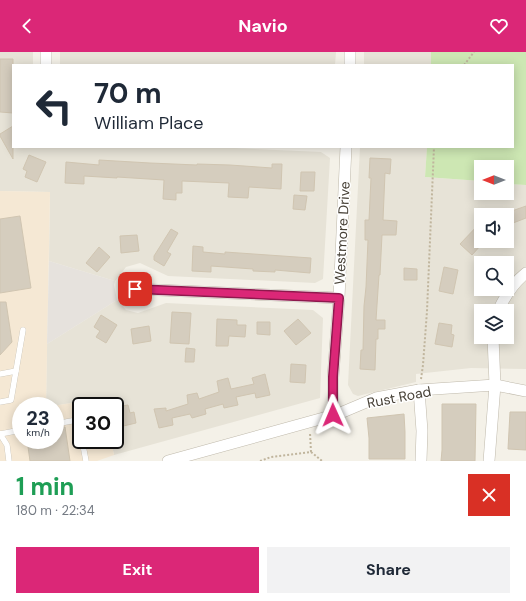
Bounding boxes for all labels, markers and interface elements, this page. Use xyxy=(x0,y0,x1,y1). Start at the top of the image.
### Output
text: Navio xyxy=(238,14,288,38)
icon: back xyxy=(16,15,38,37)
icon: heart xyxy=(488,15,510,37)
text: 70 m xyxy=(94,75,162,112)
icon: left xyxy=(28,80,80,132)
text: William Place xyxy=(94,111,203,135)
north arrow xyxy=(474,160,514,200)
map controls xyxy=(474,160,514,344)
street label: Westmore Drive xyxy=(330,181,354,285)
button: sound xyxy=(474,208,514,248)
button: search xyxy=(474,256,514,296)
pin xyxy=(118,272,152,306)
icon: arrive xyxy=(124,278,146,300)
button: layers xyxy=(474,304,514,344)
street label: Rust Road xyxy=(365,382,433,412)
position arrow xyxy=(312,394,354,436)
speed limit sign: 30 xyxy=(72,397,124,449)
text: 23 xyxy=(26,405,50,431)
text: km/h xyxy=(26,426,50,439)
text: 1 min xyxy=(16,471,74,502)
button: close xyxy=(468,474,510,516)
text: 180 m · 22:34 xyxy=(16,502,95,519)
button: Exit xyxy=(16,547,259,593)
button: Share xyxy=(267,547,510,593)

